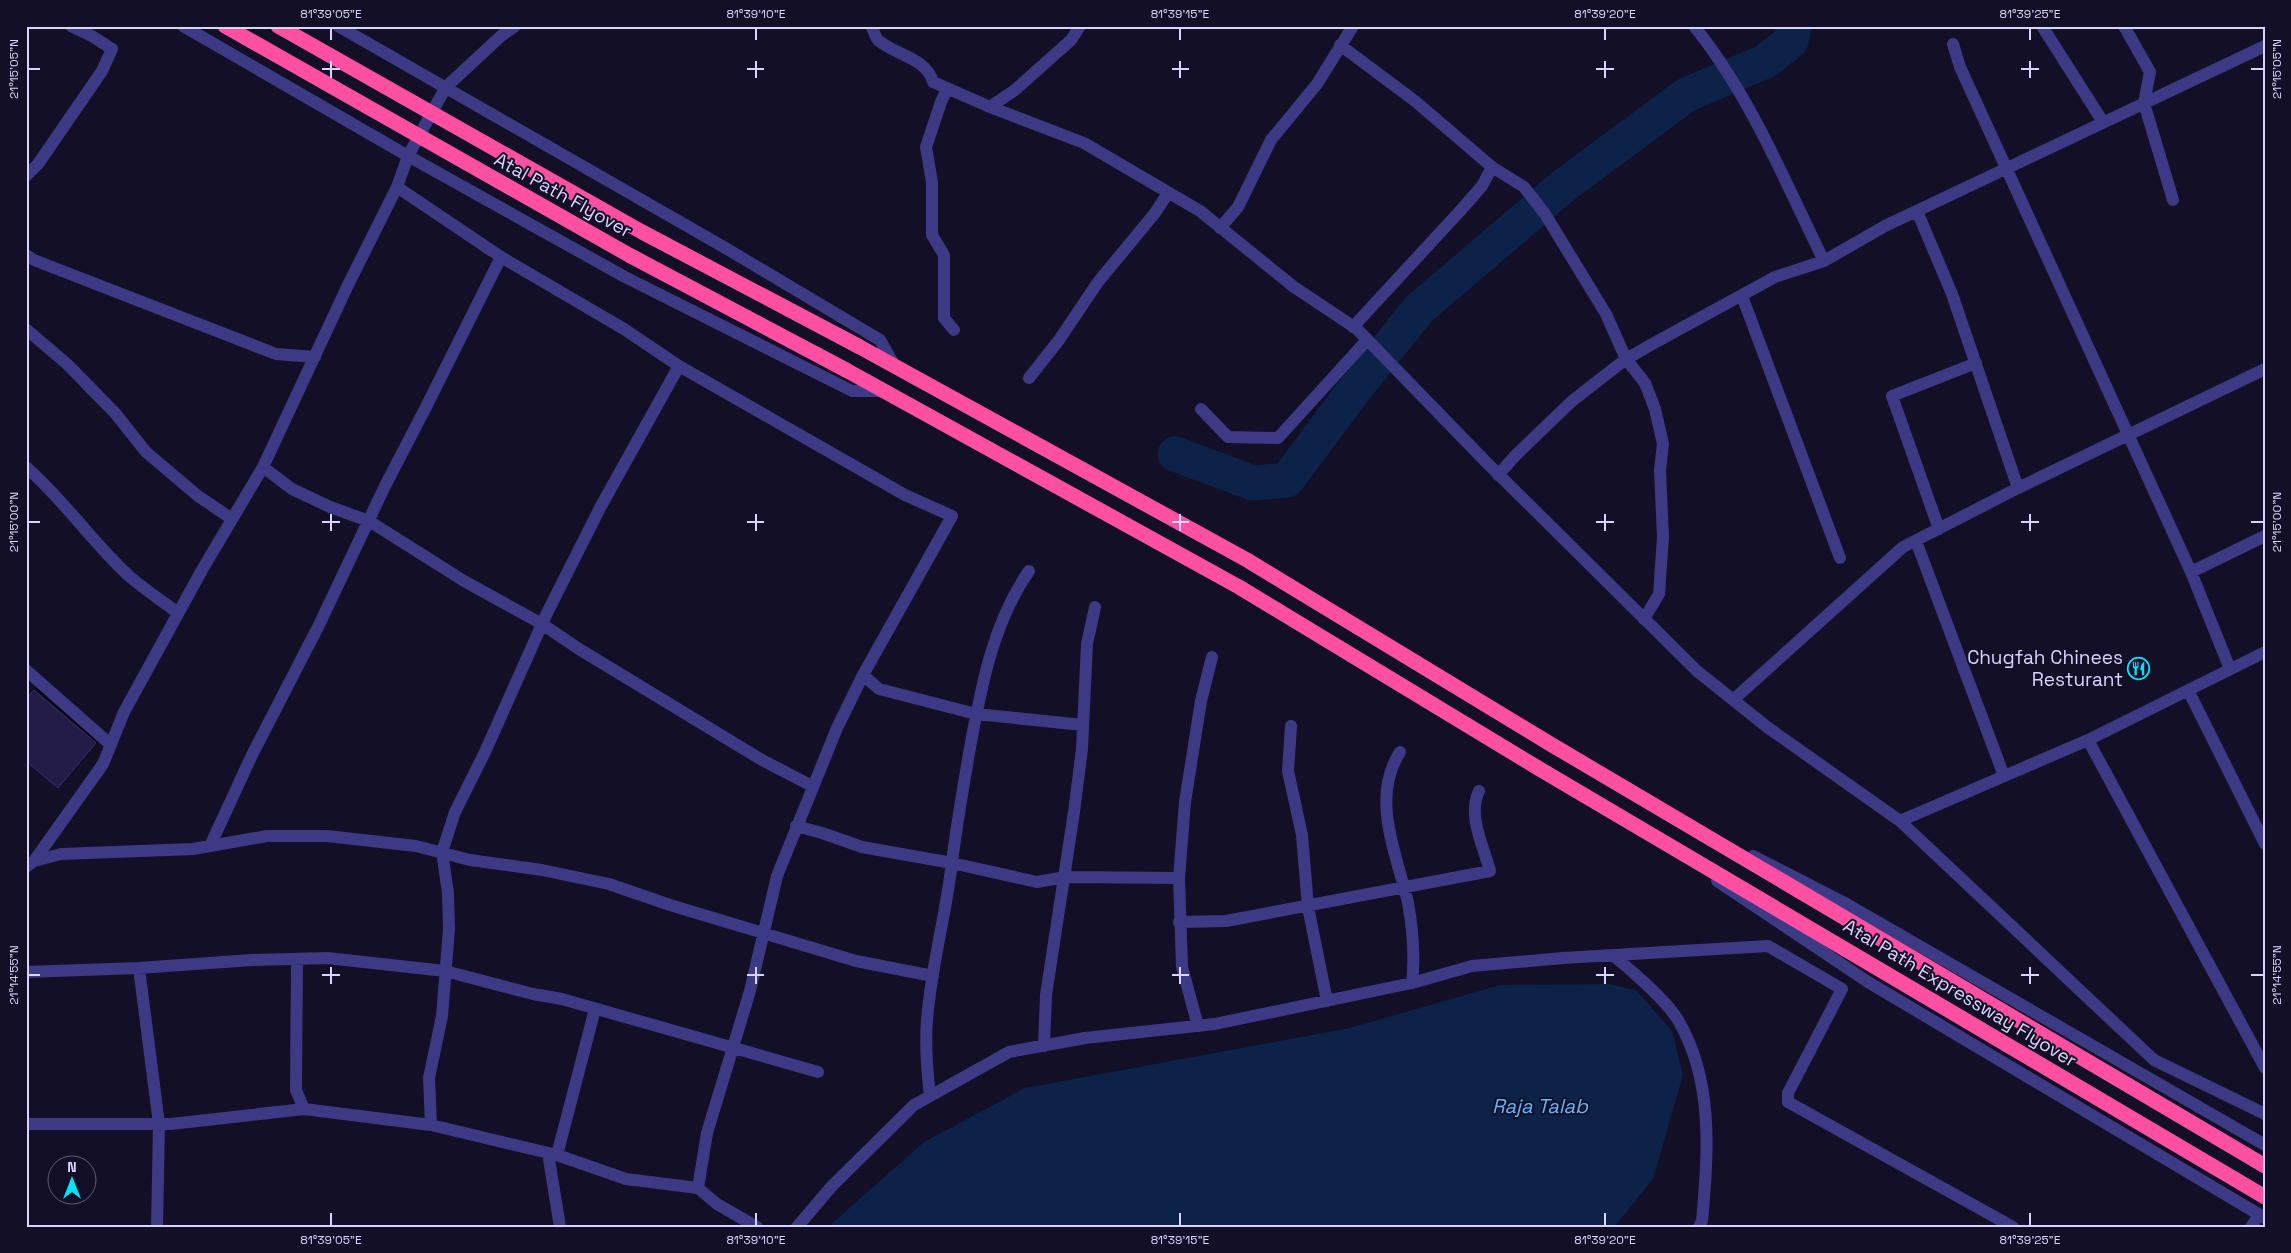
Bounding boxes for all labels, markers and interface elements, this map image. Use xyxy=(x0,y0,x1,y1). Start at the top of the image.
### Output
text: 81°39'05"E xyxy=(300,6,362,22)
text: 81°39'10"E xyxy=(726,6,786,22)
text: 81°39'15"E xyxy=(1151,6,1210,22)
text: 81°39'20"E xyxy=(1574,6,1636,22)
text: 81°39'25"E xyxy=(2000,6,2061,22)
text: 21°15'05"N xyxy=(6,39,22,99)
text: 21°15'05"N xyxy=(2269,39,2285,99)
street label: Atal Path Flyover xyxy=(490,147,636,243)
text: 21°15'00"N xyxy=(6,492,22,552)
text: 21°15'00"N xyxy=(2269,492,2285,552)
place label: Chugfah Chinees Resturant xyxy=(1967,645,2123,692)
restaurant icon: Chugfah Chinees Resturant xyxy=(2127,656,2151,680)
street label: Atal Path Expressway Flyover xyxy=(1839,913,2081,1073)
text: 21°14'55"N xyxy=(6,945,22,1005)
text: 21°14'55"N xyxy=(2269,945,2285,1005)
water label: Raja Talab xyxy=(1492,1093,1589,1119)
north arrow xyxy=(48,1156,98,1206)
text: N xyxy=(67,1158,77,1176)
text: 81°39'05"E xyxy=(300,1232,362,1248)
text: 81°39'10"E xyxy=(726,1232,786,1248)
text: 81°39'15"E xyxy=(1151,1232,1210,1248)
text: 81°39'20"E xyxy=(1574,1232,1636,1248)
text: 81°39'25"E xyxy=(2000,1232,2061,1248)

